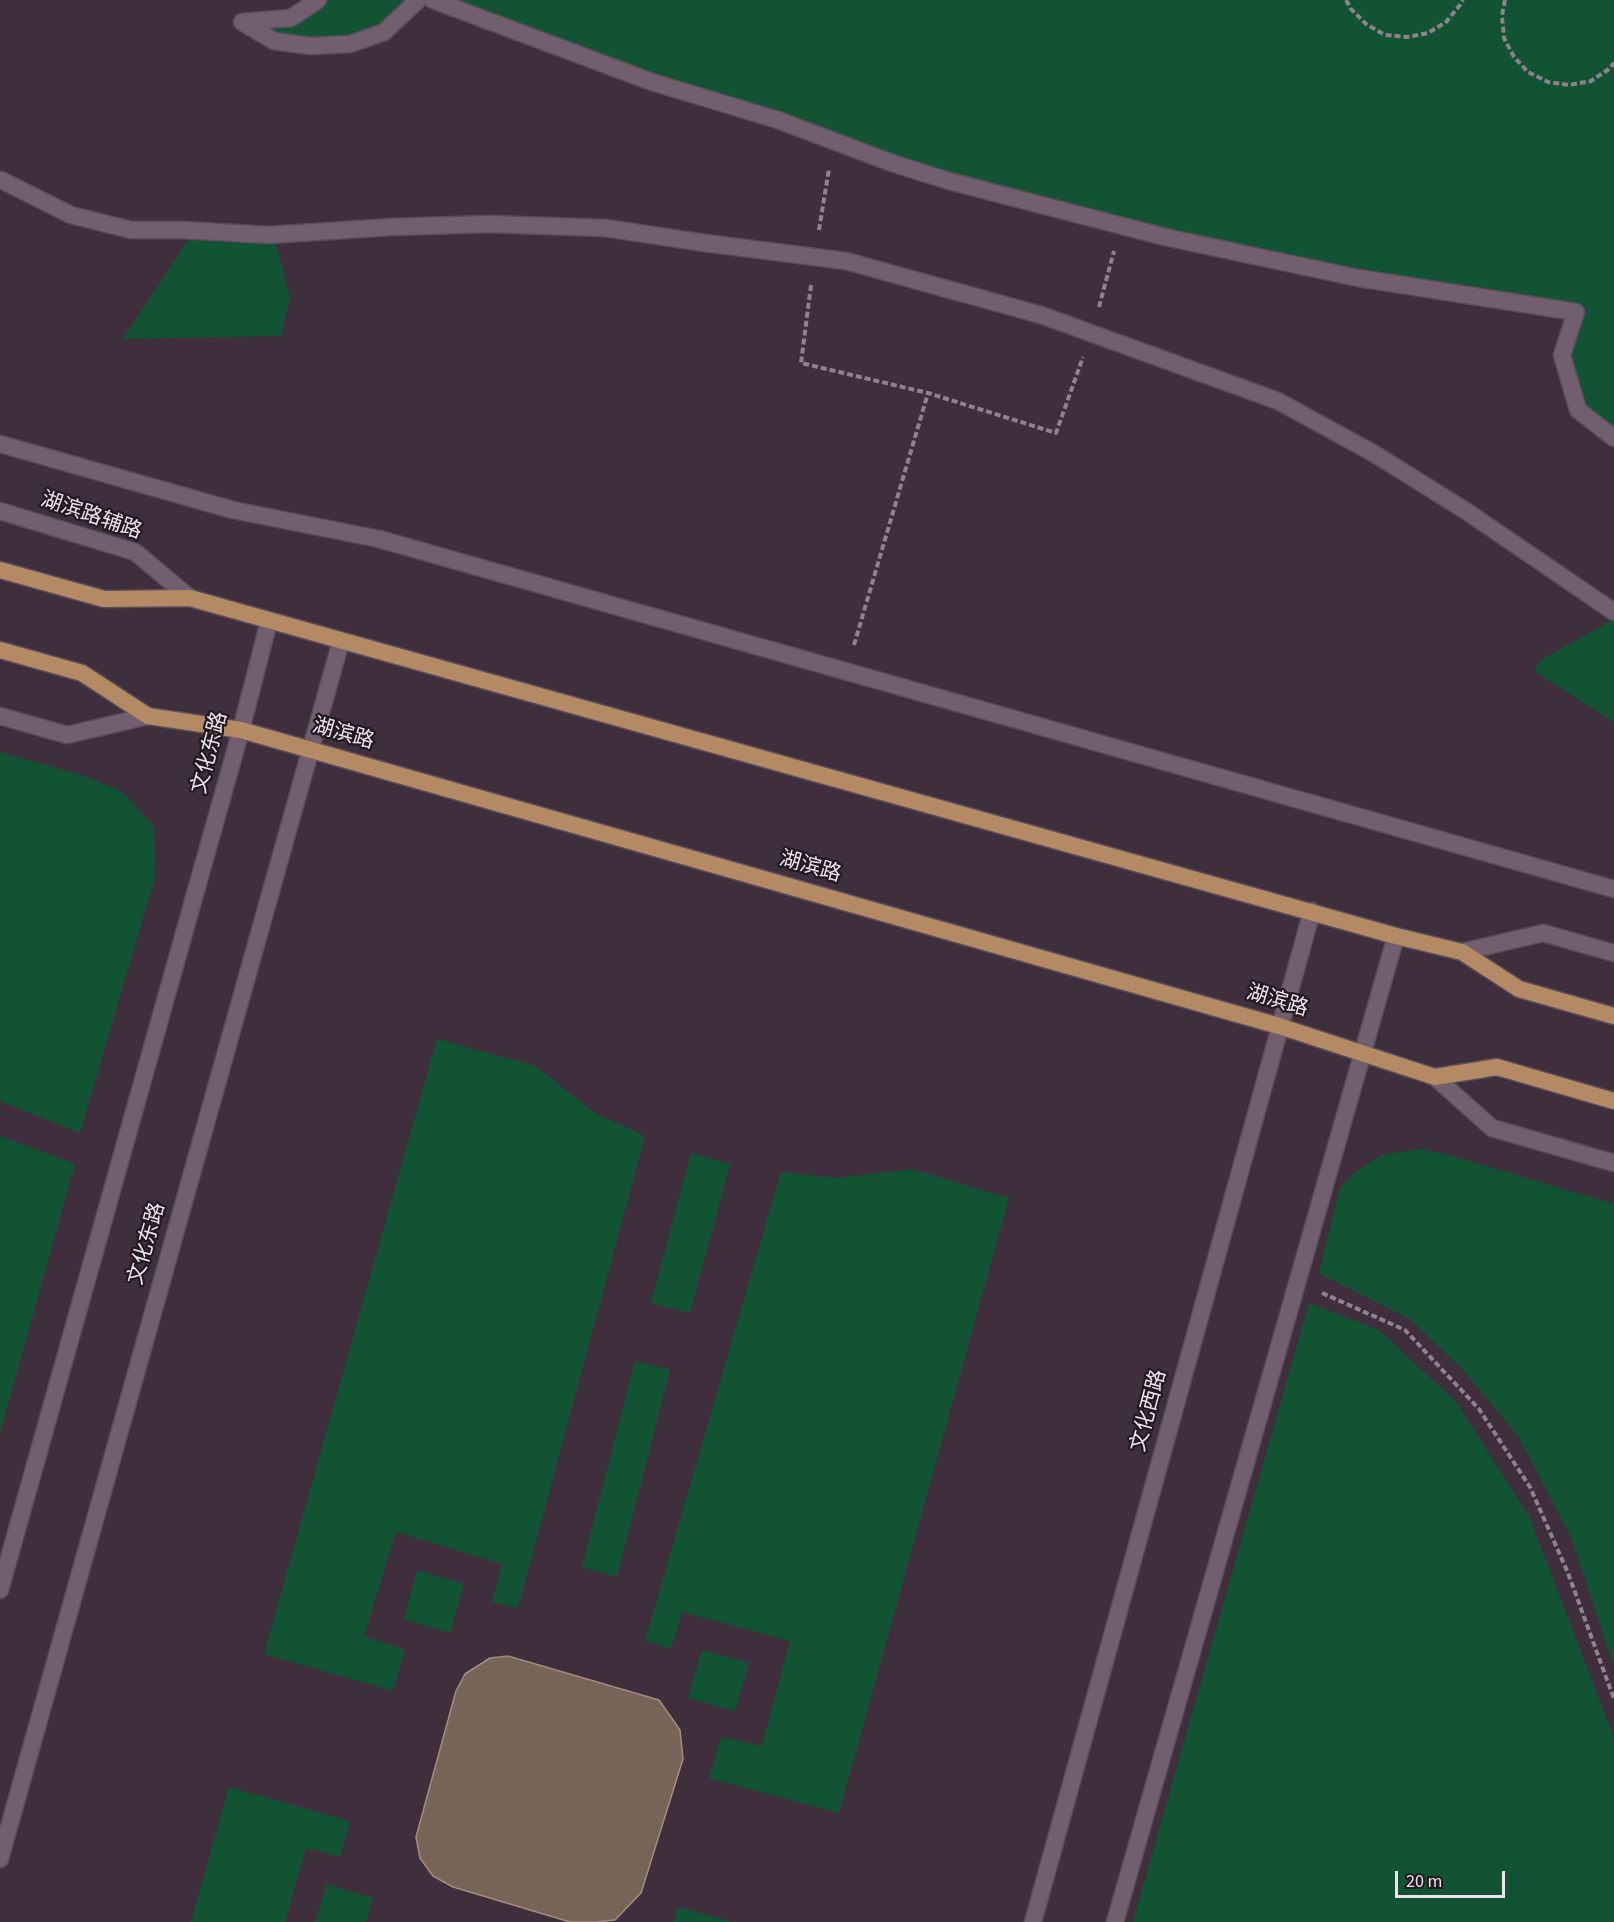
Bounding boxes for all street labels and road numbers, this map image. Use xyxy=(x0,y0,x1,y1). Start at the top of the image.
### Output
street label: 湖滨路辅路 xyxy=(37,488,145,546)
street label: 文化东路 xyxy=(188,709,234,797)
street label: 湖滨路 xyxy=(309,714,377,756)
street label: 湖滨路 xyxy=(776,847,844,889)
street label: 湖滨路 xyxy=(1243,981,1311,1023)
street label: 文化东路 xyxy=(124,1200,172,1288)
street label: 文化西路 xyxy=(1127,1367,1173,1455)

